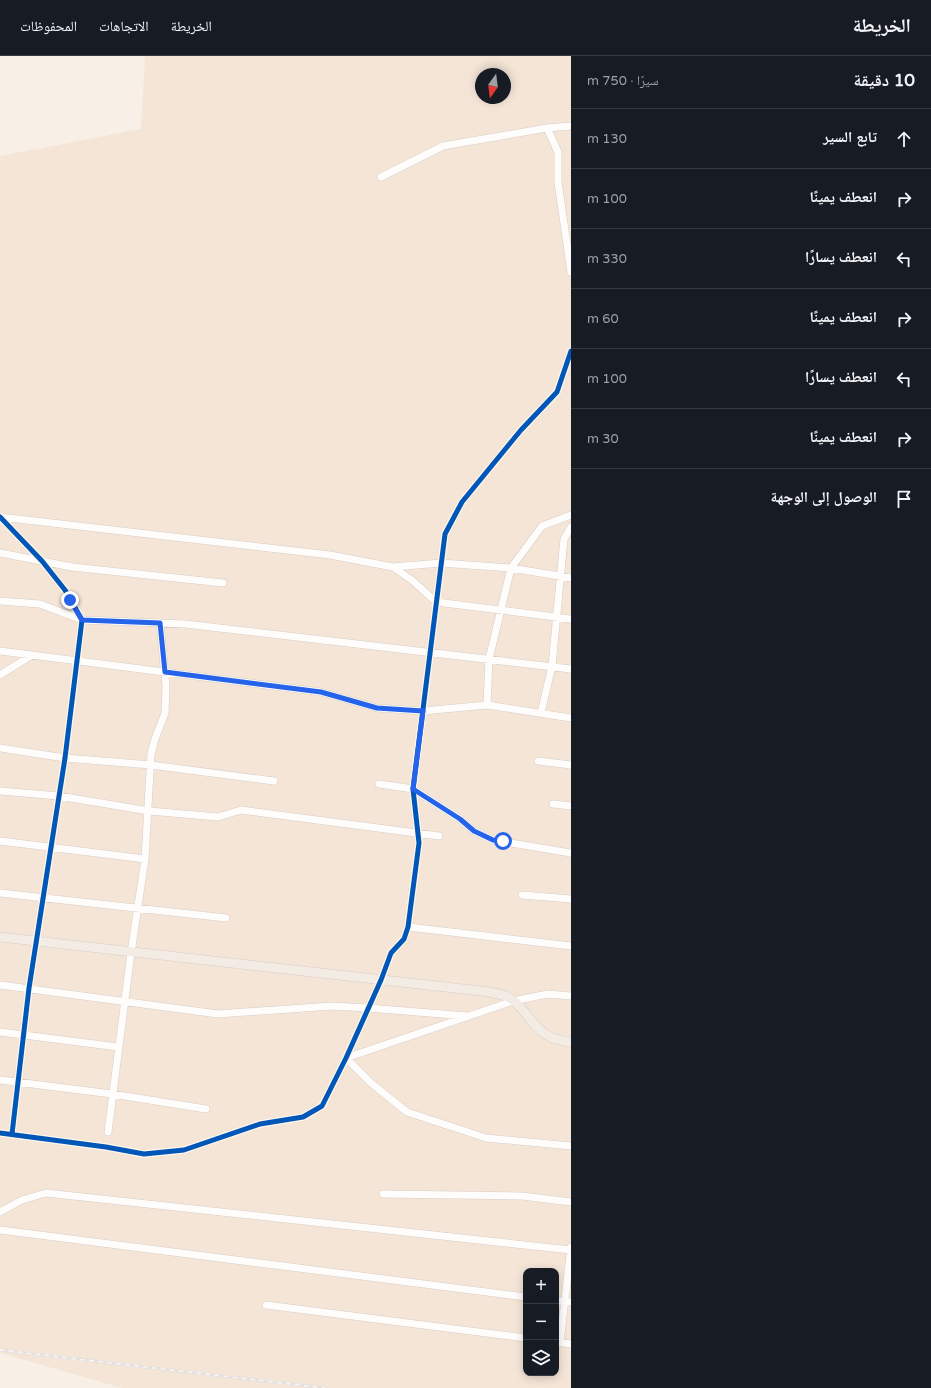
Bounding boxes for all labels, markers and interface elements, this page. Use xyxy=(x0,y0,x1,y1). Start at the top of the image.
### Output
text: الخريطة xyxy=(853,15,911,37)
text: المحفوظات xyxy=(20,18,77,35)
text: الاتجاهات xyxy=(99,18,149,35)
text: الخريطة xyxy=(171,18,212,35)
north arrow xyxy=(475,68,511,104)
text: 10 دقيقة xyxy=(854,70,915,91)
text: سيرًا · 750 m xyxy=(587,73,659,89)
text: تابع السير xyxy=(823,128,877,146)
icon: ahead xyxy=(893,128,915,150)
text: 130 m xyxy=(587,131,627,147)
text: انعطف يمينًا xyxy=(809,188,877,206)
icon: right xyxy=(893,188,915,210)
text: 100 m xyxy=(587,191,627,207)
text: انعطف يسارًا xyxy=(805,248,877,266)
icon: left xyxy=(893,248,915,270)
text: 330 m xyxy=(587,251,627,267)
text: انعطف يمينًا xyxy=(809,308,877,326)
icon: right xyxy=(893,308,915,330)
text: 60 m xyxy=(587,311,619,327)
text: انعطف يسارًا xyxy=(805,368,877,386)
icon: left xyxy=(893,368,915,390)
text: 100 m xyxy=(587,371,627,387)
text: انعطف يمينًا xyxy=(809,428,877,446)
icon: right xyxy=(893,428,915,450)
text: 30 m xyxy=(587,431,619,447)
text: الوصول إلى الوجهة xyxy=(771,488,877,506)
icon: arrive xyxy=(893,488,915,510)
route end xyxy=(61,591,79,609)
route start xyxy=(494,832,512,850)
map controls xyxy=(523,1268,559,1376)
button: + xyxy=(523,1268,559,1304)
button: − xyxy=(523,1304,559,1340)
button: layers xyxy=(523,1340,559,1376)

